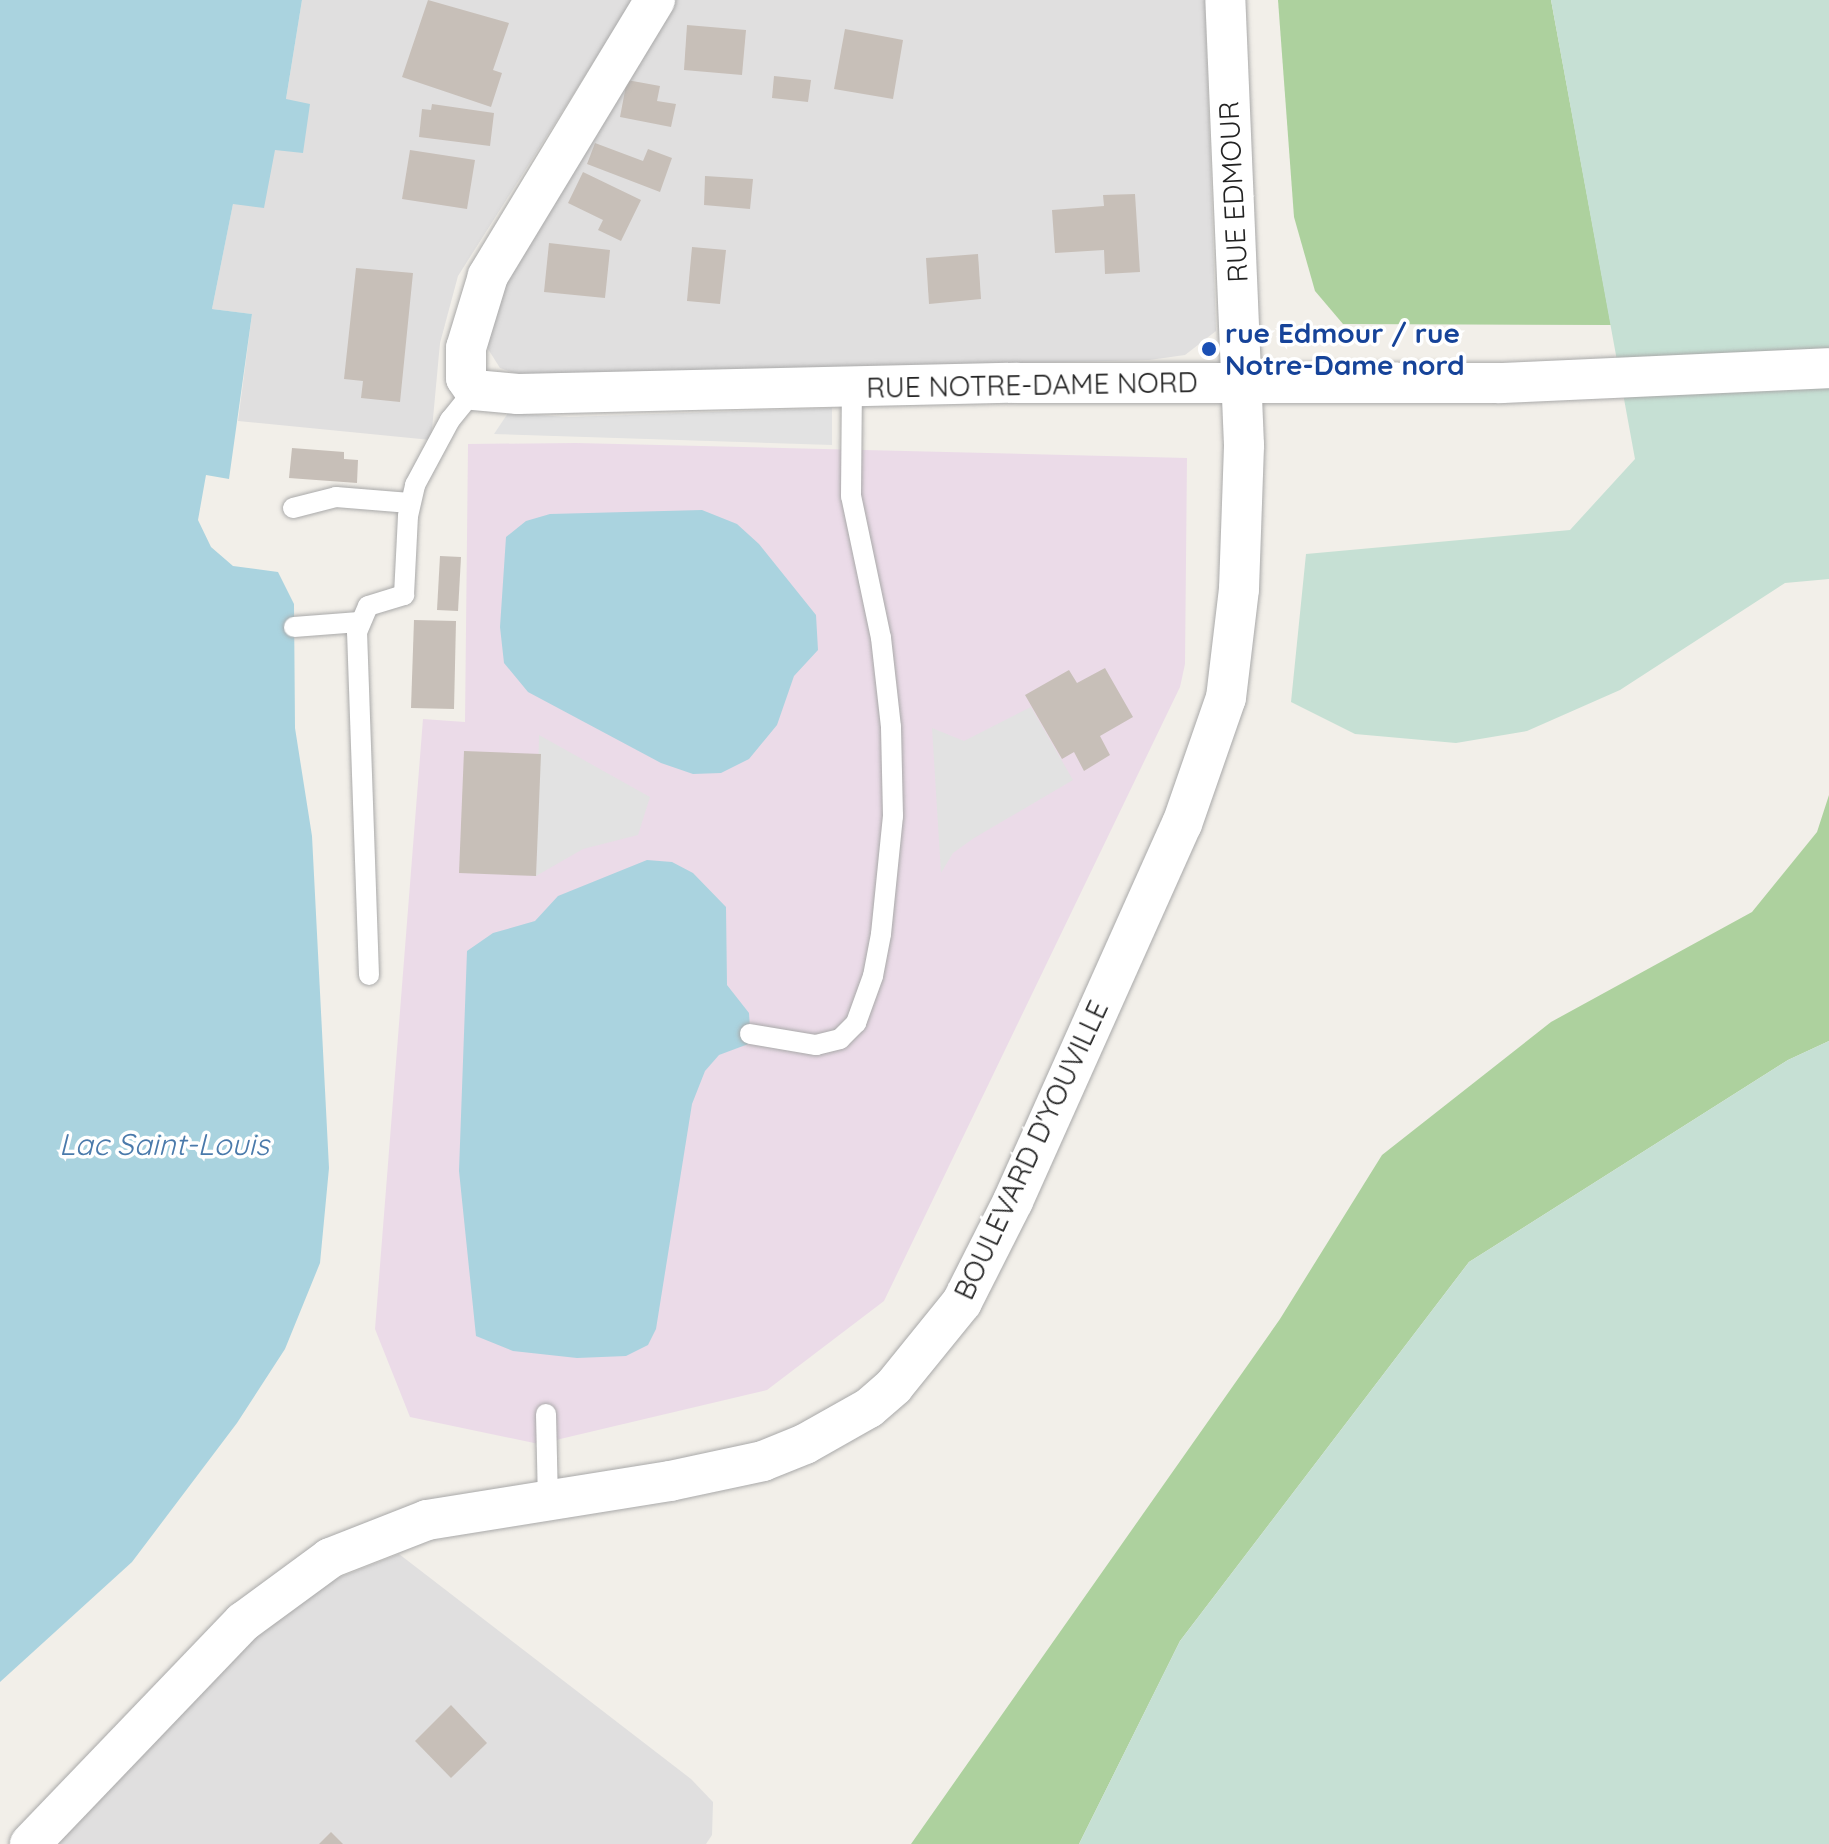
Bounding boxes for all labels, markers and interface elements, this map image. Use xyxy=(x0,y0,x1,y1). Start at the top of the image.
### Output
street label: RUE EDMOUR xyxy=(1211,100,1255,284)
place label: rue Edmour / rue Notre-Dame nord xyxy=(1225,316,1465,382)
marker: rue Edmour / rue Notre-Dame nord xyxy=(1200,340,1218,358)
street label: RUE NOTRE-DAME NORD xyxy=(866,365,1198,405)
street label: BOULEVARD D'YOUVILLE xyxy=(947,995,1115,1305)
water label: Lac Saint-Louis xyxy=(59,1126,269,1162)

